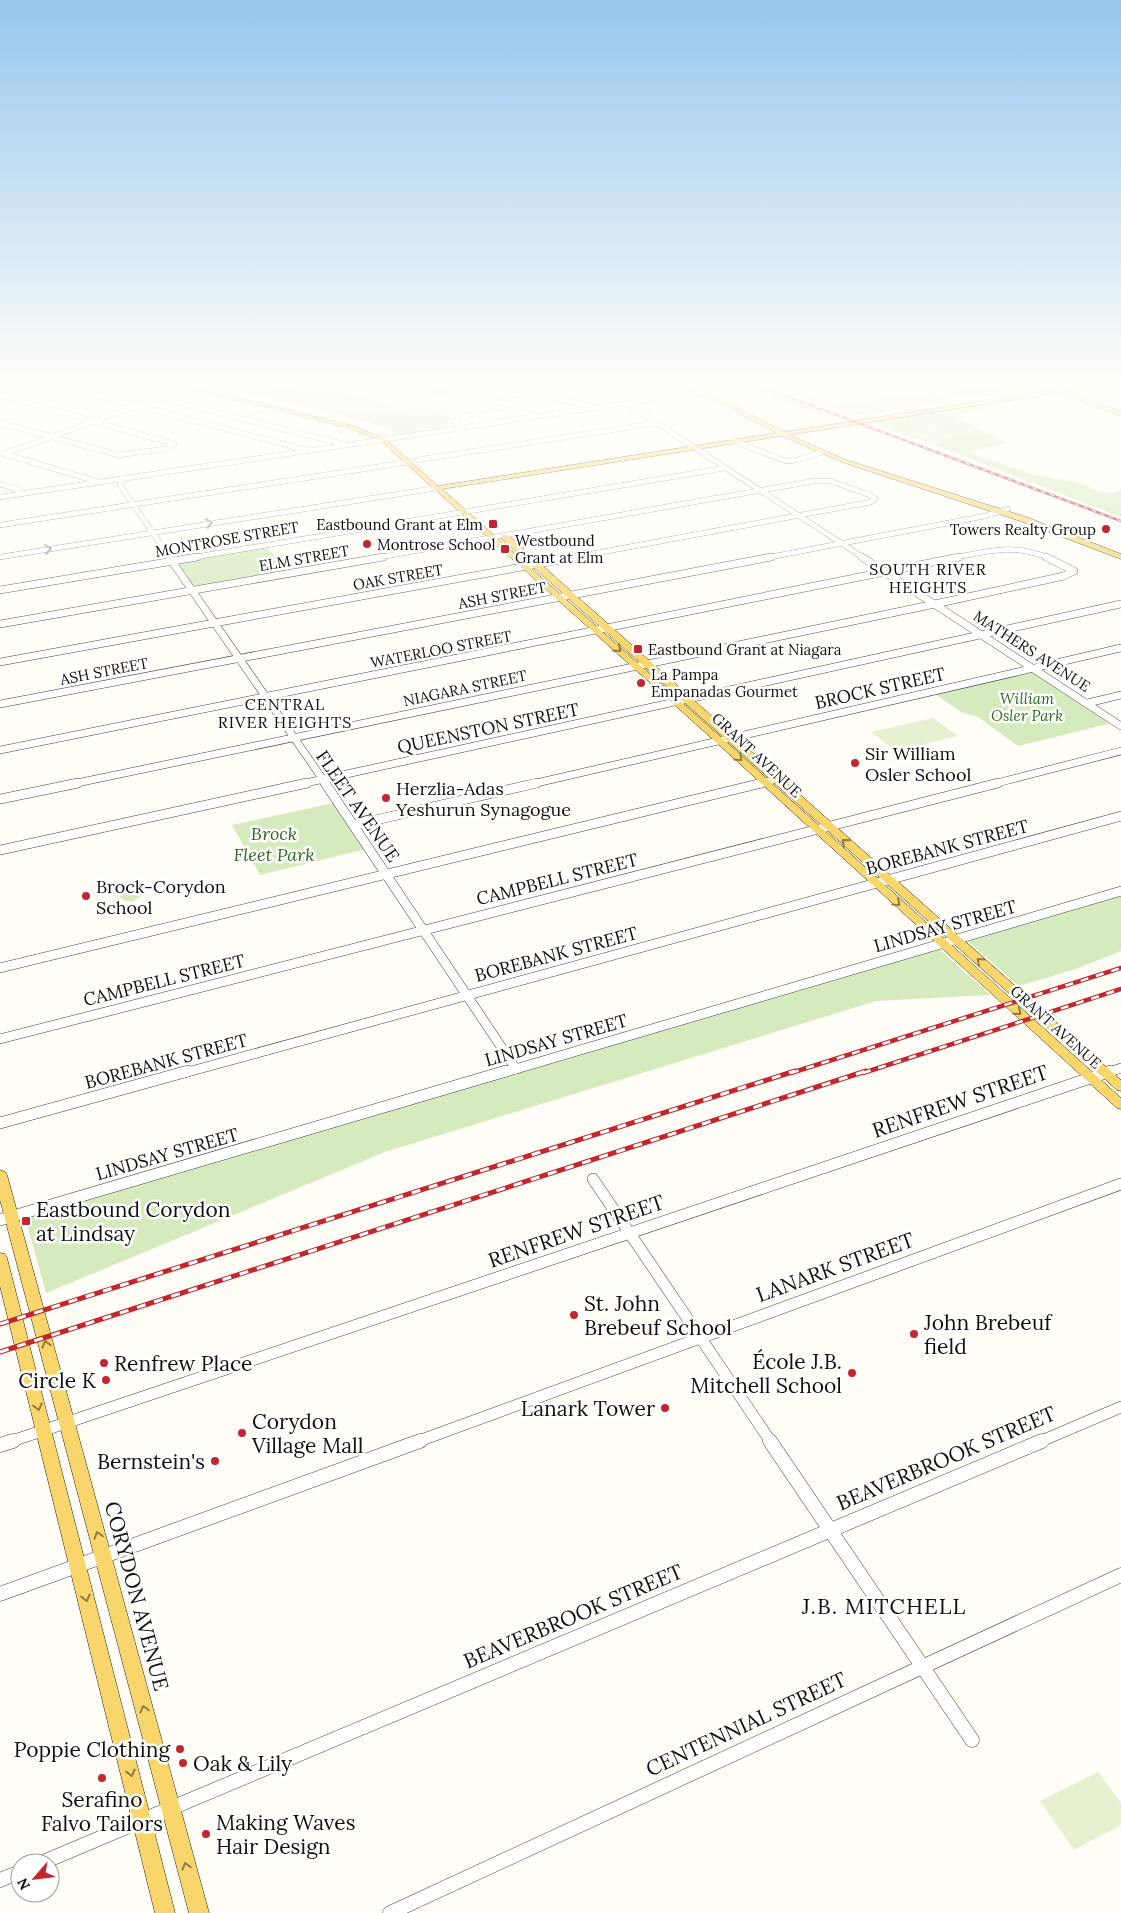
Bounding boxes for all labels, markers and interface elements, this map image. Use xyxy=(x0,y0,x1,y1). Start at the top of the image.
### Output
place label: Eastbound Grant at Elm xyxy=(316,515,483,534)
street label: MONTROSE STREET xyxy=(154,517,301,561)
one-way arrow xyxy=(205,518,213,529)
marker: Eastbound Grant at Elm xyxy=(487,518,499,530)
place label: Towers Realty Group xyxy=(950,520,1096,539)
marker: Towers Realty Group xyxy=(1100,523,1112,535)
place label: Westbound Grant at Elm xyxy=(515,531,603,567)
place label: Montrose School xyxy=(377,535,496,554)
marker: Montrose School xyxy=(361,538,373,550)
street label: ELM STREET xyxy=(257,541,351,575)
marker: Westbound Grant at Elm xyxy=(499,543,511,555)
one-way arrow xyxy=(44,544,52,554)
district label: SOUTH RIVER HEIGHTS xyxy=(869,559,987,597)
street label: OAK STREET xyxy=(351,560,445,594)
street label: ASH STREET xyxy=(455,577,548,613)
street label: MATHERS AVENUE xyxy=(970,606,1094,696)
street label: WATERLOO STREET xyxy=(369,626,514,672)
place label: Eastbound Grant at Niagara xyxy=(648,640,842,659)
marker: Eastbound Grant at Niagara xyxy=(632,643,644,655)
one-way arrow xyxy=(612,644,621,653)
street label: ASH STREET xyxy=(57,653,150,689)
street label: BROCK STREET xyxy=(813,662,948,714)
place label: La Pampa Empanadas Gourmet xyxy=(651,665,798,701)
street label: NIAGARA STREET xyxy=(401,666,529,710)
marker: La Pampa Empanadas Gourmet xyxy=(635,677,647,689)
park label: William Osler Park xyxy=(991,689,1063,725)
district label: CENTRAL RIVER HEIGHTS xyxy=(218,694,352,732)
street label: QUEENSTON STREET xyxy=(395,697,581,758)
street label: GRANT AVENUE xyxy=(708,709,806,801)
place label: Sir William Osler School xyxy=(865,742,971,786)
street label: FLEET AVENUE xyxy=(311,746,405,866)
one-way arrow xyxy=(733,752,742,761)
marker: Sir William Osler School xyxy=(849,757,861,769)
place label: Herzlia-Adas Yeshurun Synagogue xyxy=(395,777,571,821)
marker: Herzlia-Adas Yeshurun Synagogue xyxy=(380,792,392,804)
street label: BOREBANK STREET xyxy=(863,814,1031,880)
park label: Brock Fleet Park xyxy=(233,822,315,866)
one-way arrow xyxy=(842,839,851,848)
street label: CAMPBELL STREET xyxy=(474,848,641,910)
place label: Brock-Corydon School xyxy=(96,875,226,919)
marker: Brock-Corydon School xyxy=(80,890,92,902)
street label: LINDSAY STREET xyxy=(871,894,1020,957)
one-way arrow xyxy=(892,897,901,906)
street label: BOREBANK STREET xyxy=(472,921,640,987)
street label: CAMPBELL STREET xyxy=(81,949,248,1011)
one-way arrow xyxy=(976,958,985,967)
street label: GRANT AVENUE xyxy=(1007,981,1105,1073)
one-way arrow xyxy=(1012,1007,1021,1016)
street label: LINDSAY STREET xyxy=(482,1008,631,1071)
street label: BOREBANK STREET xyxy=(82,1028,250,1094)
street label: RENFREW STREET xyxy=(868,1058,1052,1144)
street label: LINDSAY STREET xyxy=(93,1122,242,1185)
street label: RENFREW STREET xyxy=(484,1188,668,1274)
place label: Eastbound Corydon at Lindsay xyxy=(36,1196,231,1247)
marker: Eastbound Corydon at Lindsay xyxy=(20,1215,32,1227)
street label: LANARK STREET xyxy=(752,1226,918,1308)
place label: St. John Brebeuf School xyxy=(584,1290,732,1341)
marker: St. John Brebeuf School xyxy=(568,1309,580,1321)
place label: John Brebeuf field xyxy=(923,1309,1053,1360)
marker: John Brebeuf field xyxy=(908,1328,920,1340)
one-way arrow xyxy=(41,1340,52,1349)
place label: École J.B. Mitchell School xyxy=(690,1348,842,1399)
place label: Renfrew Place xyxy=(114,1350,252,1377)
marker: Renfrew Place xyxy=(98,1357,110,1369)
place label: Circle K xyxy=(18,1367,97,1394)
marker: École J.B. Mitchell School xyxy=(846,1367,858,1379)
marker: Circle K xyxy=(100,1374,112,1386)
place label: Lanark Tower xyxy=(521,1395,655,1422)
street label: BEAVERBROOK STREET xyxy=(832,1400,1060,1516)
one-way arrow xyxy=(32,1402,43,1411)
marker: Lanark Tower xyxy=(659,1402,671,1414)
place label: Corydon Village Mall xyxy=(251,1408,364,1459)
marker: Corydon Village Mall xyxy=(236,1427,248,1439)
place label: Bernstein's xyxy=(97,1448,205,1475)
marker: Bernstein's xyxy=(209,1455,221,1467)
street label: CORYDON AVENUE xyxy=(99,1498,175,1694)
one-way arrow xyxy=(93,1530,104,1539)
street label: BEAVERBROOK STREET xyxy=(459,1558,687,1674)
district label: J.B. MITCHELL xyxy=(801,1592,966,1620)
one-way arrow xyxy=(80,1594,91,1603)
street label: CENTENNIAL STREET xyxy=(641,1666,851,1782)
one-way arrow xyxy=(139,1704,150,1713)
place label: Poppie Clothing xyxy=(14,1736,170,1763)
marker: Poppie Clothing xyxy=(174,1743,186,1755)
place label: Oak & Lily xyxy=(193,1750,292,1777)
marker: Oak & Lily xyxy=(177,1757,189,1769)
one-way arrow xyxy=(125,1768,135,1776)
marker: Serafino Falvo Tailors xyxy=(96,1772,108,1784)
place label: Serafino Falvo Tailors xyxy=(41,1786,163,1837)
place label: Making Waves Hair Design xyxy=(216,1809,355,1860)
marker: Making Waves Hair Design xyxy=(200,1828,212,1840)
north arrow xyxy=(10,1853,60,1903)
one-way arrow xyxy=(181,1861,192,1870)
text: N xyxy=(13,1875,34,1893)

